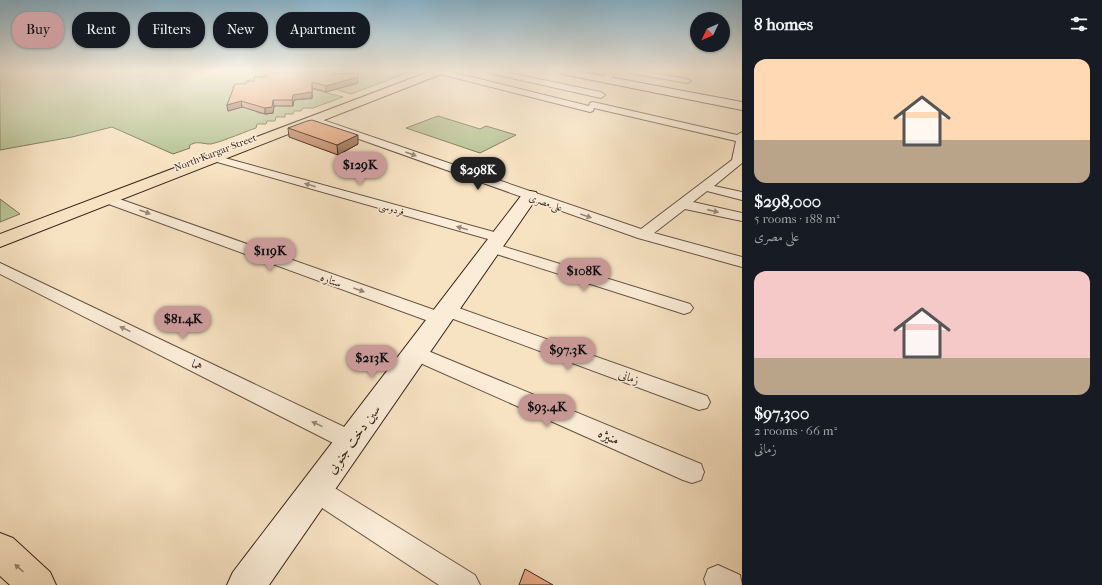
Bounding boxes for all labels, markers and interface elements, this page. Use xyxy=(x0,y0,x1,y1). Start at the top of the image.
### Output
chip: Buy xyxy=(12,12,64,48)
chip: Rent xyxy=(72,12,130,48)
chip: Filters xyxy=(138,12,205,48)
chip: New xyxy=(213,12,268,48)
chip: Apartment xyxy=(276,12,370,48)
north arrow xyxy=(690,12,730,52)
map controls xyxy=(690,12,730,52)
icon: filters xyxy=(1068,13,1090,35)
text: 8 homes xyxy=(754,14,813,34)
icon: home xyxy=(886,85,958,157)
street label: North Kargar Street xyxy=(173,132,259,174)
one-way arrow xyxy=(405,151,417,157)
pin: $129K xyxy=(332,152,388,186)
text: $129K xyxy=(343,157,377,172)
pin: $298K xyxy=(450,157,506,191)
text: $298K xyxy=(460,162,496,177)
one-way arrow xyxy=(304,182,316,188)
text: $298,000 xyxy=(754,191,821,211)
street label: علی مصری xyxy=(527,192,564,215)
street label: فردوسی xyxy=(377,200,406,219)
one-way arrow xyxy=(706,208,719,214)
one-way arrow xyxy=(139,210,151,216)
text: 5 rooms · 188 m² xyxy=(754,211,840,226)
one-way arrow xyxy=(580,213,592,219)
one-way arrow xyxy=(456,224,468,230)
text: علی مصری xyxy=(754,229,799,244)
pin: $119K xyxy=(242,238,298,272)
text: $119K xyxy=(254,243,286,258)
pin: $108K xyxy=(556,258,612,292)
text: $108K xyxy=(567,263,601,278)
street label: ستاره xyxy=(318,270,344,290)
one-way arrow xyxy=(354,287,366,293)
icon: home xyxy=(886,297,958,369)
pin: $81.4K xyxy=(150,306,216,340)
text: $81.4K xyxy=(164,311,202,326)
one-way arrow xyxy=(119,326,130,332)
pin: $97.3K xyxy=(535,337,601,371)
text: $97.3K xyxy=(549,342,587,357)
pin: $213K xyxy=(344,345,400,379)
text: $213K xyxy=(355,350,389,365)
street label: هما xyxy=(189,356,205,374)
street label: زمانی xyxy=(617,367,641,387)
pin: $93.4K xyxy=(514,394,580,428)
text: $93.4K xyxy=(527,399,567,414)
street label: سین دخت جنوبی xyxy=(323,401,385,478)
text: $97,300 xyxy=(754,403,809,423)
one-way arrow xyxy=(311,421,322,427)
text: 2 rooms · 66 m² xyxy=(754,423,837,438)
street label: منیژه xyxy=(595,424,622,449)
text: زمانی xyxy=(754,441,777,456)
one-way arrow xyxy=(14,564,23,573)

